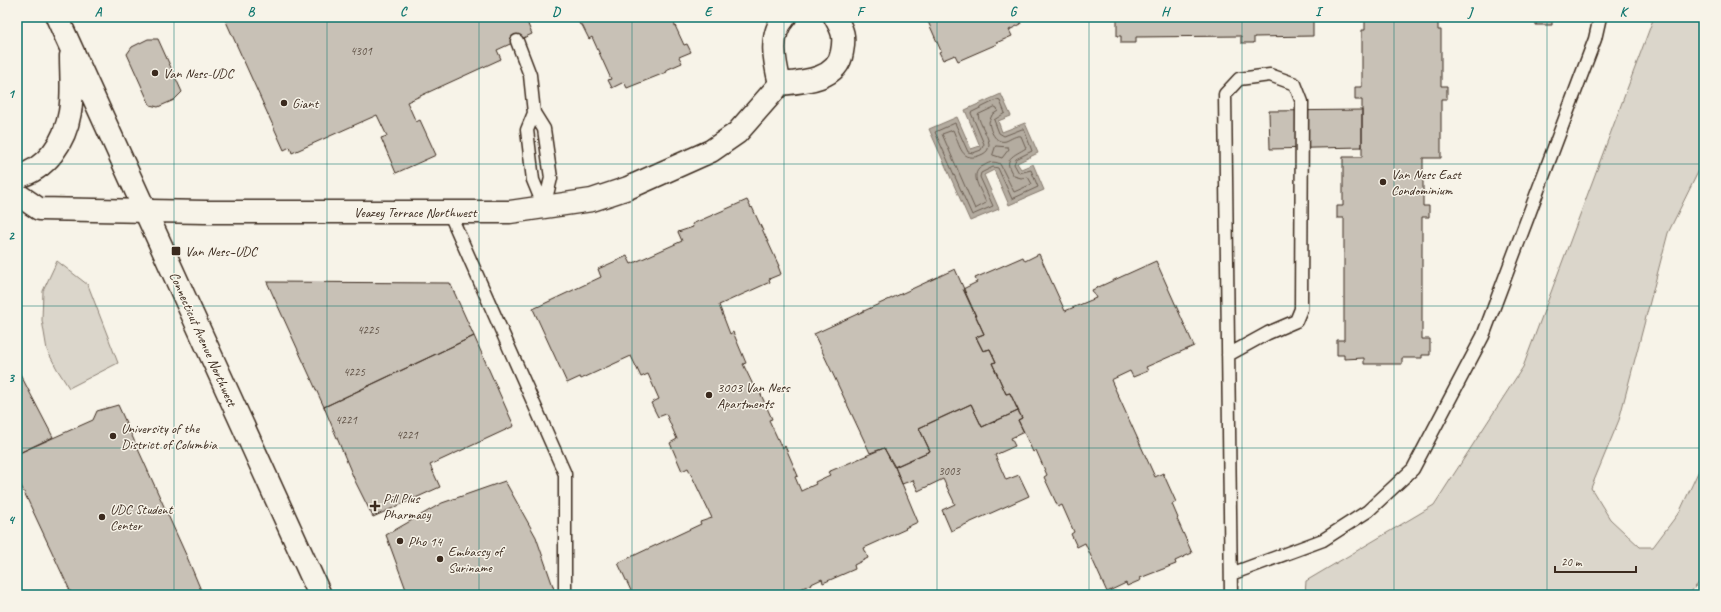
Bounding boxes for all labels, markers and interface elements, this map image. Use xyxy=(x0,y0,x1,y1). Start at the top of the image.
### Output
text: A xyxy=(95,4,103,20)
text: B xyxy=(248,4,256,20)
text: C xyxy=(400,4,408,20)
text: D xyxy=(552,4,561,20)
text: E xyxy=(705,4,714,20)
text: F xyxy=(857,4,866,20)
text: G xyxy=(1010,4,1018,20)
text: H xyxy=(1161,4,1171,20)
text: I xyxy=(1315,4,1324,20)
text: J xyxy=(1467,4,1474,20)
text: K xyxy=(1620,4,1630,20)
house number: 4301 xyxy=(350,43,372,59)
place label: Van Ness-UDC xyxy=(163,65,235,82)
marker: Van Ness-UDC xyxy=(150,68,160,78)
text: 1 xyxy=(8,86,16,102)
place label: Giant xyxy=(292,95,319,112)
marker: Giant xyxy=(279,98,289,108)
place label: Van Ness East Condominium xyxy=(1391,166,1462,199)
marker: Van Ness East Condominium xyxy=(1378,177,1388,187)
street label: Veazey Terrace Northwest xyxy=(354,204,478,221)
text: 2 xyxy=(8,228,15,244)
place label: Van Ness–UDC xyxy=(185,243,259,260)
marker: Van Ness–UDC xyxy=(170,245,182,257)
street label: Connecticut Avenue Northwest xyxy=(166,269,241,410)
house number: 4225 xyxy=(357,322,379,338)
house number: 4225 xyxy=(343,364,365,380)
text: 3 xyxy=(8,370,15,386)
place label: 3003 Van Ness Apartments xyxy=(717,379,791,412)
marker: 3003 Van Ness Apartments xyxy=(704,390,714,400)
house number: 4221 xyxy=(335,412,357,428)
place label: University of the District of Columbia xyxy=(121,420,218,453)
house number: 4221 xyxy=(396,427,418,443)
marker: University of the District of Columbia xyxy=(108,431,118,441)
house number: 3003 xyxy=(938,463,961,479)
place label: Pill Plus Pharmacy xyxy=(383,490,432,523)
place label: UDC Student Center xyxy=(110,501,174,534)
marker: Pill Plus Pharmacy xyxy=(370,501,380,511)
text: 4 xyxy=(8,512,16,528)
marker: UDC Student Center xyxy=(97,512,107,522)
place label: Pho 14 xyxy=(408,533,444,550)
marker: Pho 14 xyxy=(395,536,405,546)
place label: Embassy of Suriname xyxy=(448,543,506,576)
scale bar xyxy=(1555,548,1636,574)
marker: Embassy of Suriname xyxy=(435,554,445,564)
text: 20 m xyxy=(1561,554,1583,570)

